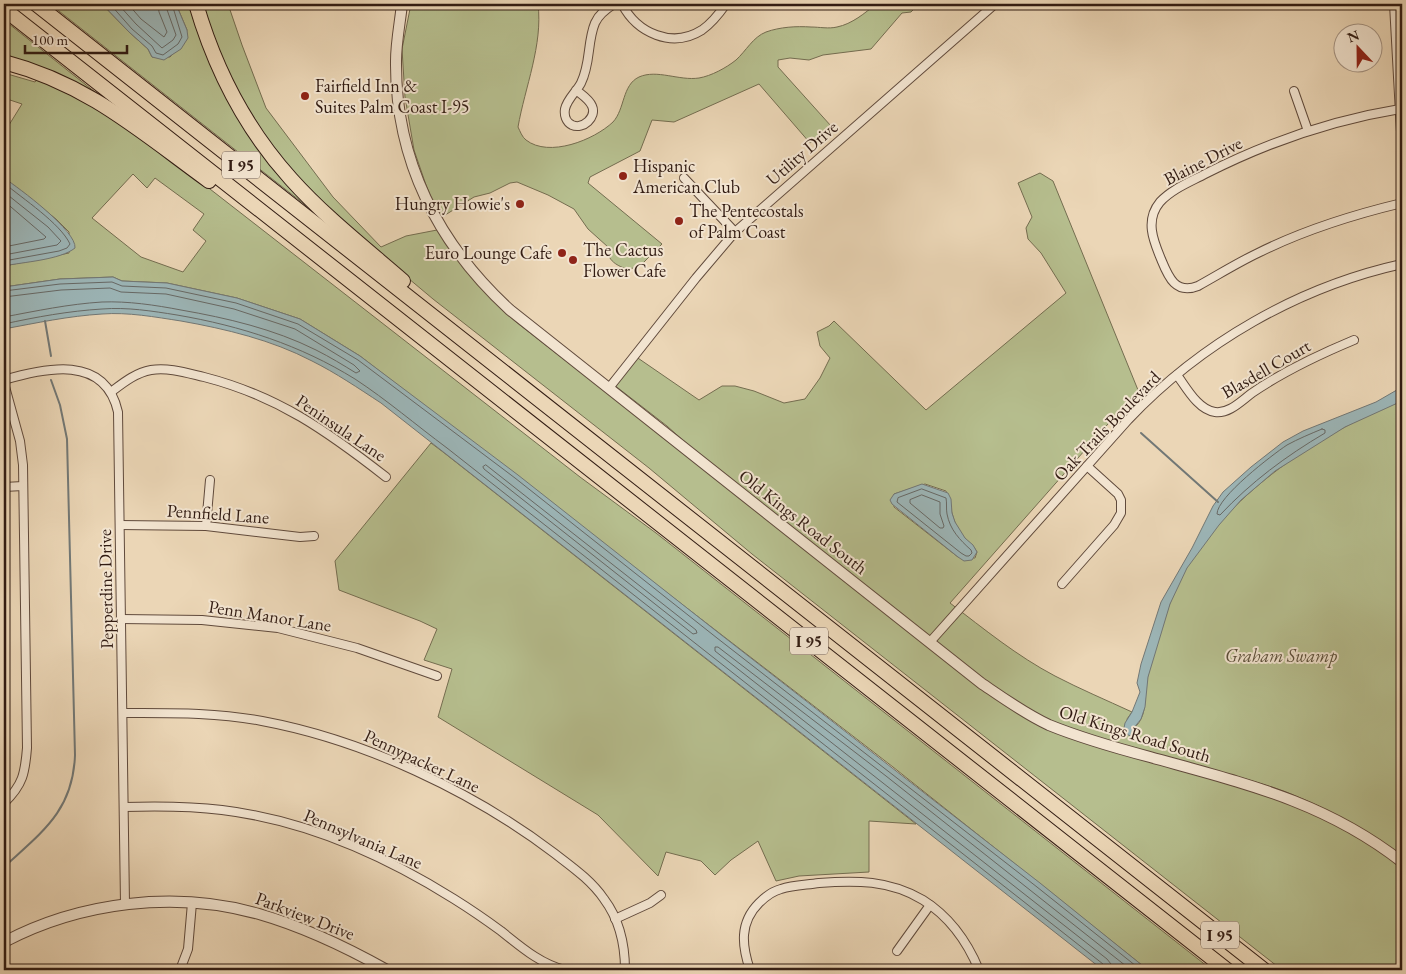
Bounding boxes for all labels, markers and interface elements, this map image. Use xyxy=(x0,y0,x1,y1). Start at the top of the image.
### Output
scale bar xyxy=(25,22,128,54)
north arrow xyxy=(1334,22,1384,72)
text: N xyxy=(1345,25,1362,46)
text: 100 m xyxy=(32,30,69,49)
place label: Fairfield Inn & Suites Palm Coast I-95 xyxy=(315,74,469,118)
marker: Fairfield Inn & Suites Palm Coast I-95 xyxy=(299,90,311,102)
street label: Utility Drive xyxy=(761,115,842,190)
street label: Blaine Drive xyxy=(1160,131,1246,190)
road number: I 95 xyxy=(222,152,260,178)
place label: Hispanic American Club xyxy=(632,154,740,198)
marker: Hispanic American Club xyxy=(617,170,629,182)
place label: Hungry Howie's xyxy=(395,192,510,215)
marker: Hungry Howie's xyxy=(514,198,526,210)
place label: The Pentecostals of Palm Coast xyxy=(689,199,804,243)
marker: The Pentecostals of Palm Coast xyxy=(673,215,685,227)
place label: The Cactus Flower Cafe xyxy=(583,238,666,282)
place label: Euro Lounge Cafe xyxy=(425,241,552,264)
marker: Euro Lounge Cafe xyxy=(556,247,568,259)
marker: The Cactus Flower Cafe xyxy=(567,254,579,266)
street label: Blasdell Court xyxy=(1217,334,1315,403)
street label: Oak Trails Boulevard xyxy=(1048,365,1166,486)
street label: Peninsula Lane xyxy=(292,389,391,466)
street label: Old Kings Road South xyxy=(734,464,872,579)
street label: Pennfield Lane xyxy=(166,498,270,529)
street label: Pepperdine Drive xyxy=(93,529,118,649)
street label: Penn Manor Lane xyxy=(207,594,333,637)
road number: I 95 xyxy=(790,627,828,654)
park label: Graham Swamp xyxy=(1225,644,1337,668)
street label: Old Kings Road South xyxy=(1057,700,1214,767)
street label: Pennypacker Lane xyxy=(361,724,484,797)
street label: Pennsylvania Lane xyxy=(300,803,426,874)
street label: Parkview Drive xyxy=(252,886,358,945)
road number: I 95 xyxy=(1201,922,1239,948)

